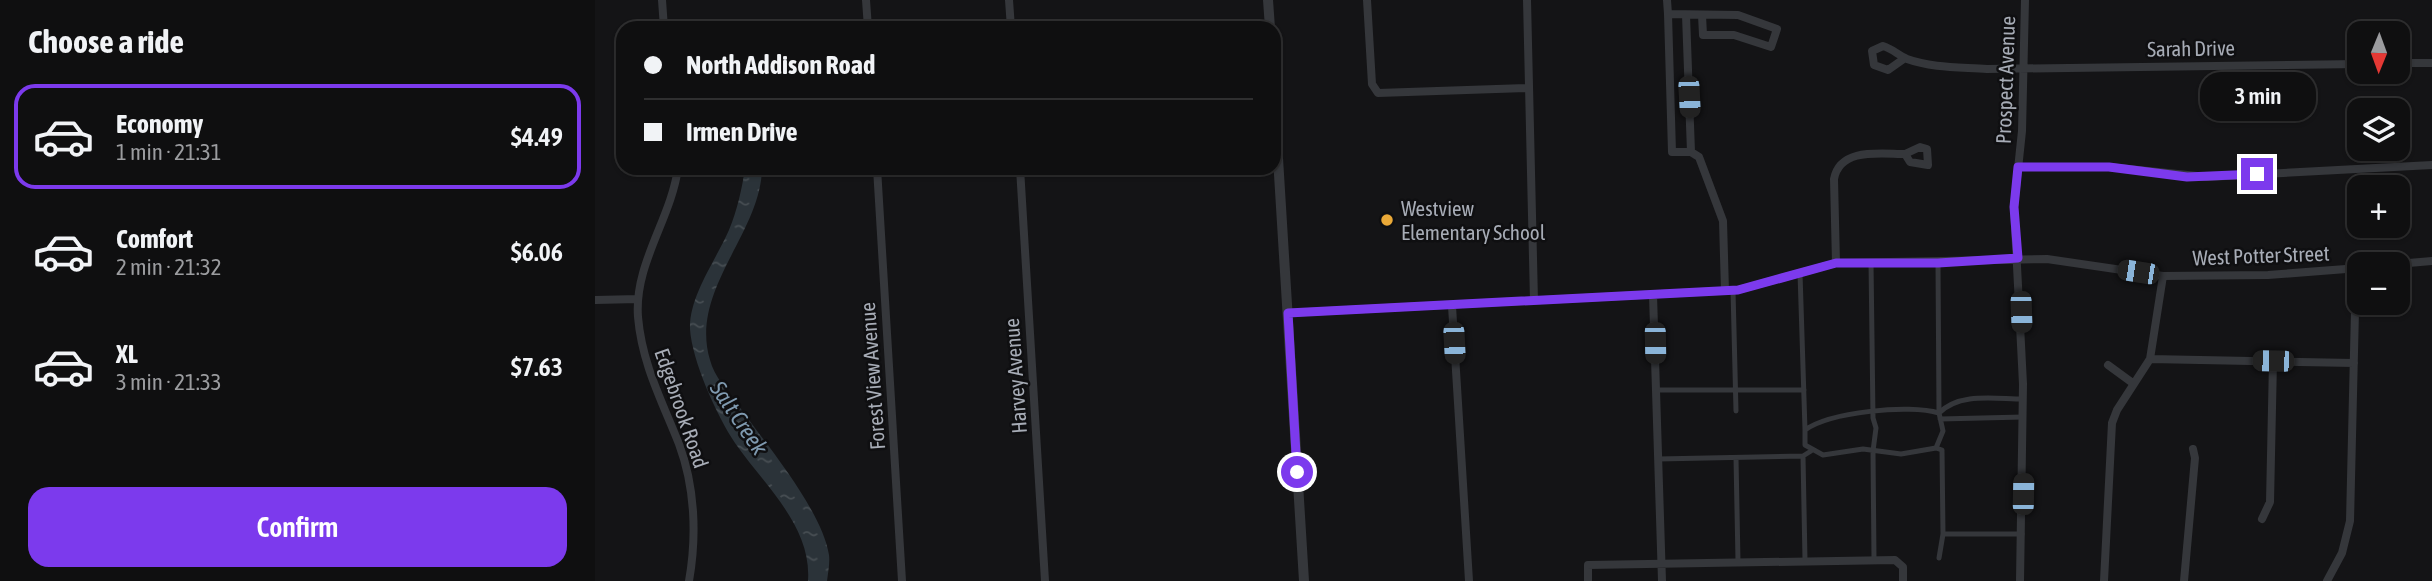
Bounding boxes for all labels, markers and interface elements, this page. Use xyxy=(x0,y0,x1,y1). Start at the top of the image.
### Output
street label: Prospect Avenue xyxy=(1991,16,2019,144)
north arrow xyxy=(2347,21,2410,84)
map controls xyxy=(2347,21,2410,315)
text: Choose a ride xyxy=(28,23,184,60)
street label: Sarah Drive xyxy=(2147,35,2235,61)
text: North Addison Road xyxy=(686,50,875,80)
callout: 3 min xyxy=(2199,72,2315,122)
car xyxy=(1678,75,1701,119)
text: 3 min xyxy=(2235,83,2281,109)
button: layers xyxy=(2347,98,2410,161)
icon: car xyxy=(32,105,95,168)
text: Economy xyxy=(116,109,203,139)
text: Irmen Drive xyxy=(686,117,797,147)
text: $4.49 xyxy=(511,122,563,152)
text: 1 min · 21:31 xyxy=(116,139,222,165)
route end xyxy=(2241,158,2273,190)
button: + xyxy=(2347,175,2410,238)
place label: Westview Elementary School xyxy=(1401,196,1546,244)
marker: Westview Elementary School xyxy=(1379,212,1395,228)
icon: car xyxy=(32,220,95,283)
text: Comfort xyxy=(116,224,193,254)
text: $6.06 xyxy=(511,237,563,267)
street label: West Potter Street xyxy=(2192,241,2330,269)
button: − xyxy=(2347,252,2410,315)
text: 2 min · 21:32 xyxy=(116,254,222,280)
car xyxy=(2116,258,2161,286)
car xyxy=(2010,291,2033,333)
street label: Forest View Avenue xyxy=(855,301,889,451)
street label: Harvey Avenue xyxy=(999,318,1031,434)
car xyxy=(1443,321,1466,365)
car xyxy=(1645,322,1666,364)
icon: car xyxy=(32,335,95,398)
text: XL xyxy=(116,339,138,369)
street label: Edgebrook Road xyxy=(650,345,714,471)
car xyxy=(2252,350,2295,372)
text: $7.63 xyxy=(511,352,563,382)
text: 3 min · 21:33 xyxy=(116,369,222,395)
water label: Salt Creek xyxy=(704,375,774,460)
route start xyxy=(1281,456,1313,488)
car xyxy=(2013,473,2034,515)
button: Confirm xyxy=(28,487,567,567)

